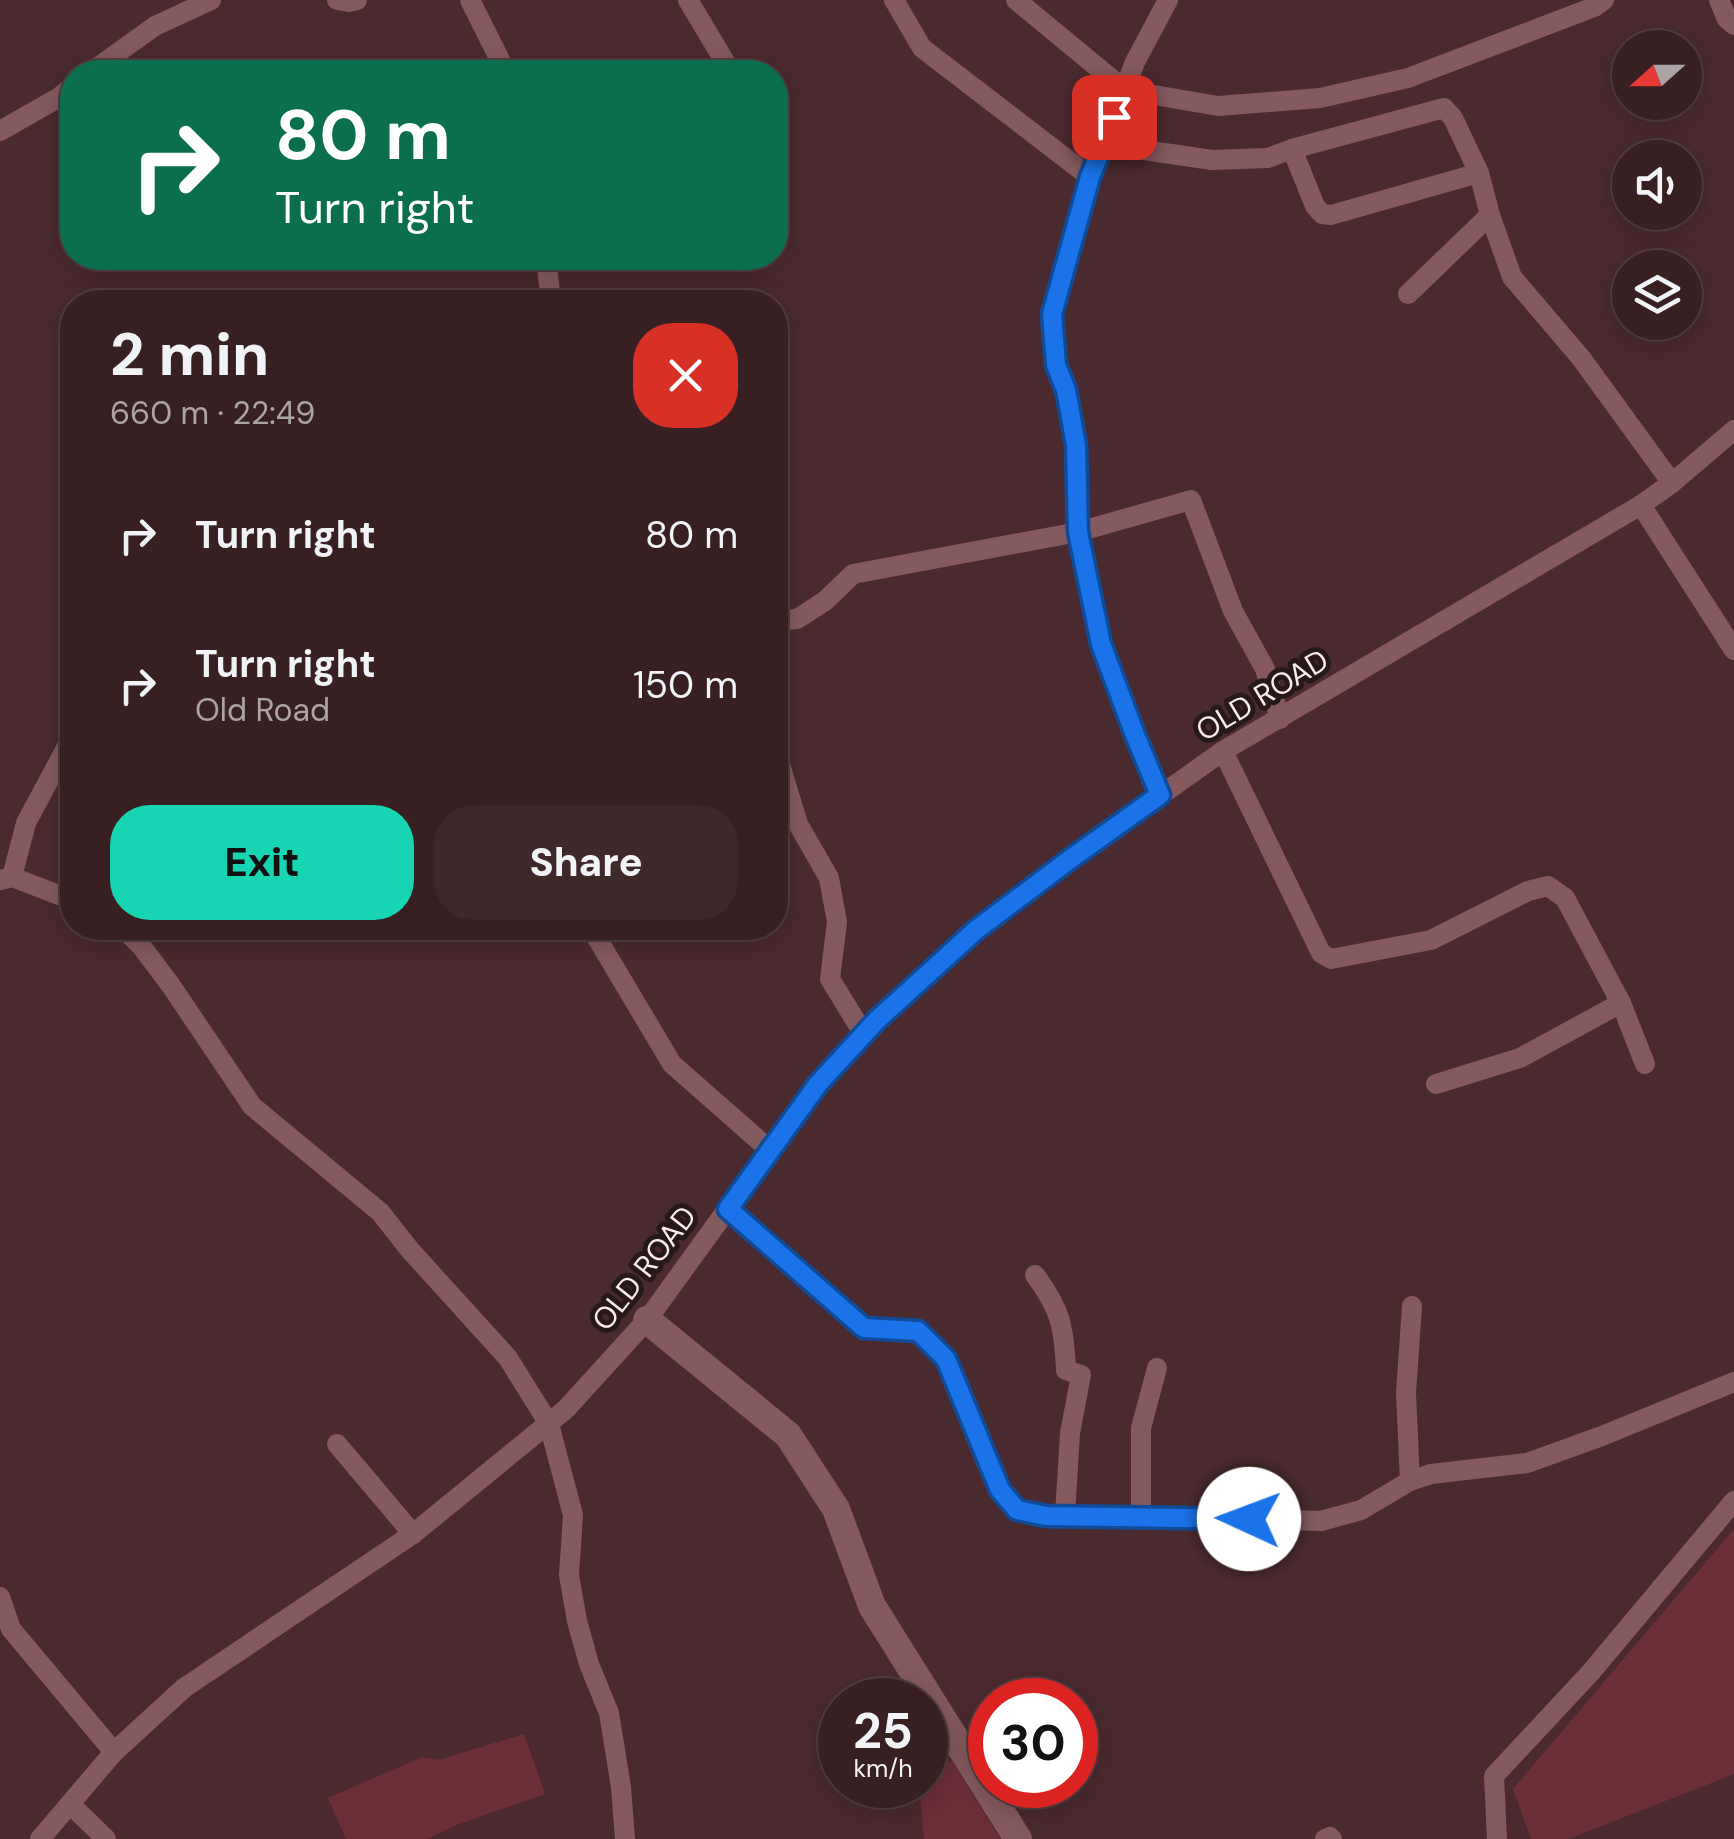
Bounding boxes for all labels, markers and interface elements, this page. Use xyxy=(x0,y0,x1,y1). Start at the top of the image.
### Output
north arrow xyxy=(1612,30,1702,120)
map controls xyxy=(1612,30,1702,340)
pin xyxy=(1072,75,1157,160)
text: 80 m xyxy=(275,90,451,181)
icon: arrive xyxy=(1087,90,1142,145)
icon: right xyxy=(110,100,240,230)
button: sound xyxy=(1612,140,1702,230)
text: Turn right xyxy=(275,178,474,237)
button: layers xyxy=(1612,250,1702,340)
text: 2 min xyxy=(110,315,269,394)
button: close xyxy=(633,323,738,428)
text: 660 m · 22:49 xyxy=(110,392,315,434)
icon: right xyxy=(110,508,165,563)
text: Turn right xyxy=(195,510,376,560)
text: 80 m xyxy=(645,510,738,560)
text: Turn right xyxy=(195,639,376,689)
street label: OLD ROAD xyxy=(1189,640,1335,750)
icon: right xyxy=(110,658,165,713)
text: 150 m xyxy=(633,660,738,710)
text: Old Road xyxy=(195,689,330,731)
button: Exit xyxy=(110,805,414,920)
button: Share xyxy=(434,805,738,920)
street label: OLD ROAD xyxy=(583,1198,705,1338)
position arrow xyxy=(1197,1467,1301,1571)
speed limit sign: 30 xyxy=(968,1678,1098,1808)
text: 25 xyxy=(853,1698,913,1764)
text: km/h xyxy=(853,1752,913,1785)

